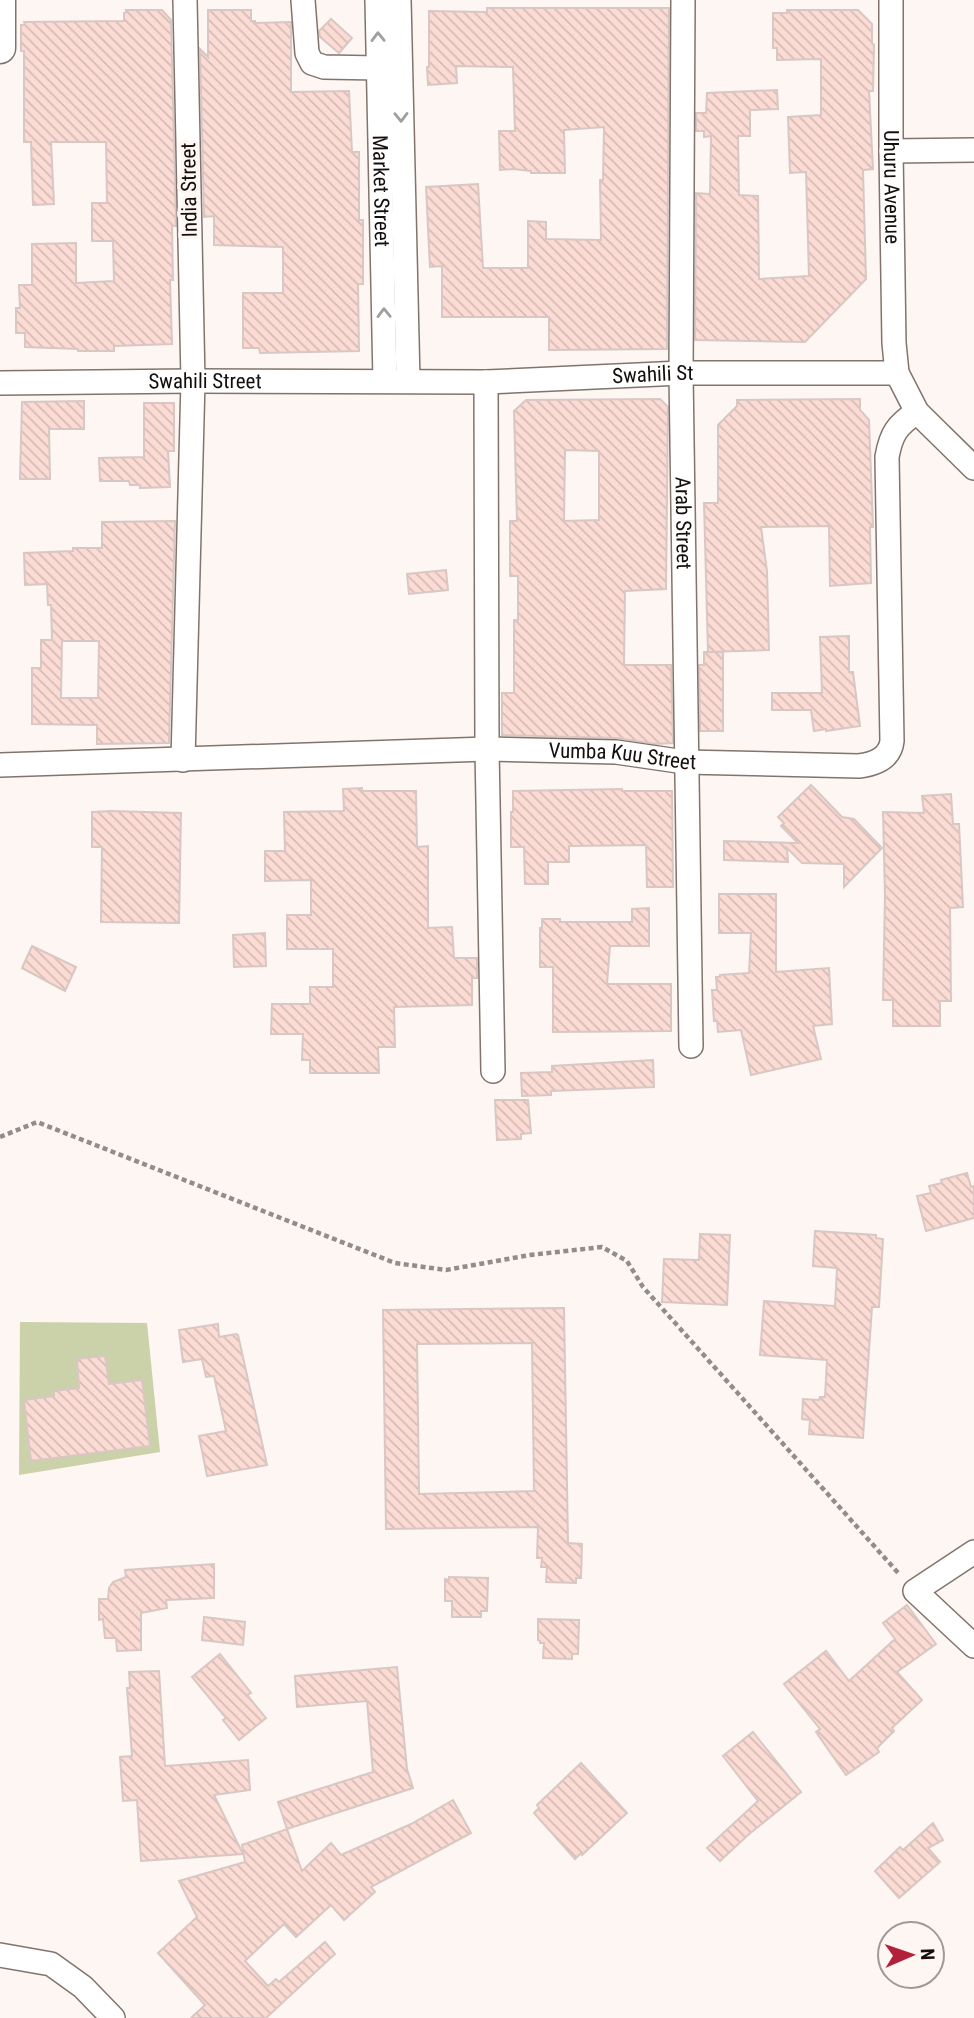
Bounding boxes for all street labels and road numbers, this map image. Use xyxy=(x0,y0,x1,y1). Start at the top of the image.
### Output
street label: Uhuru Avenue xyxy=(879,130,904,244)
street label: Market Street xyxy=(368,135,394,247)
street label: India Street xyxy=(176,142,202,238)
street label: Swahili St xyxy=(612,361,693,388)
street label: Swahili Street xyxy=(148,369,262,393)
street label: Arab Street xyxy=(671,477,696,569)
street label: Vumba Kuu Street xyxy=(548,738,696,775)

